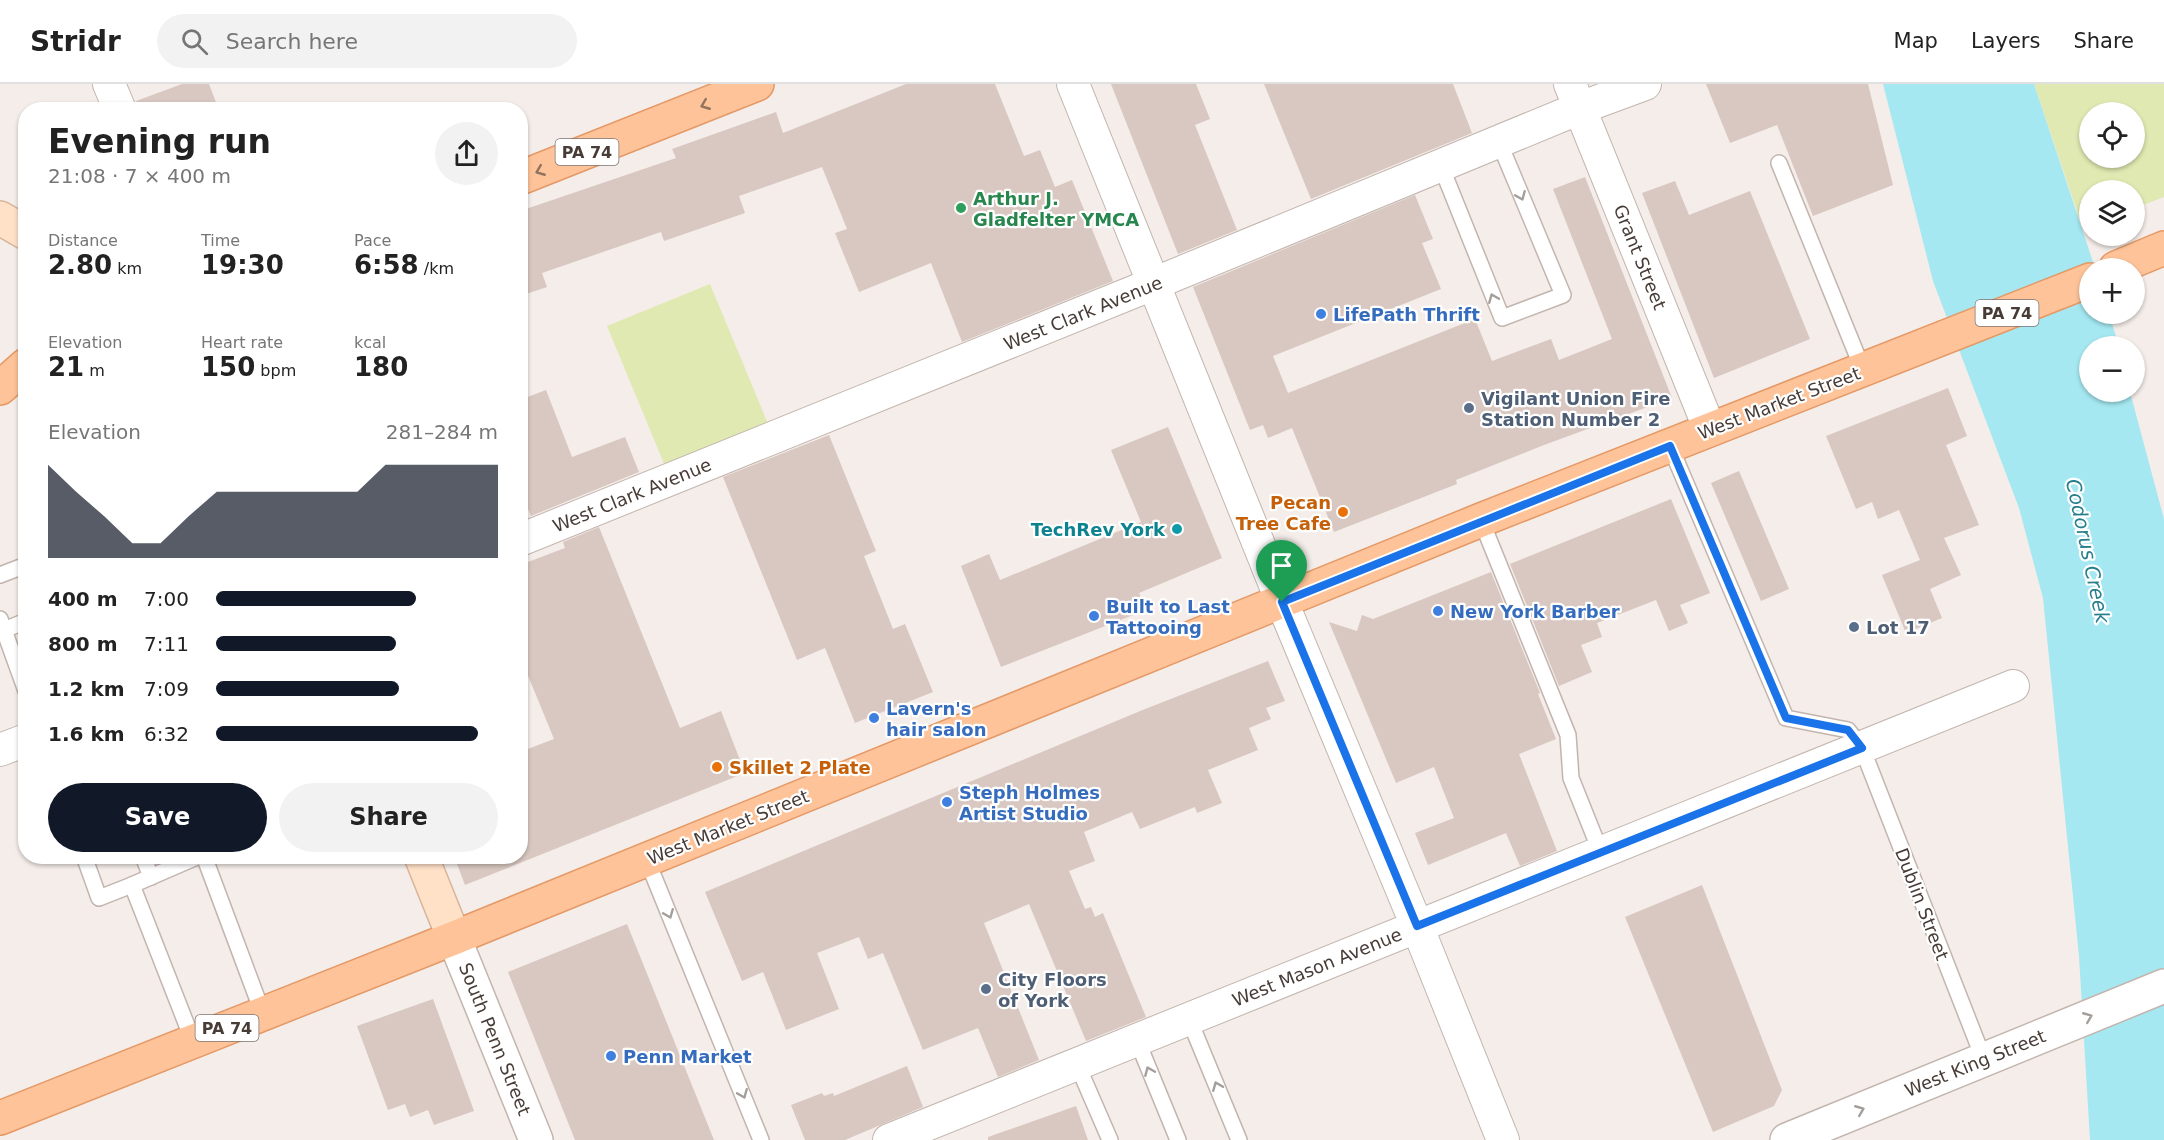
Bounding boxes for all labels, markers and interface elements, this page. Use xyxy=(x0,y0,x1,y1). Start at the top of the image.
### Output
search box xyxy=(157,14,577,68)
text: Stridr xyxy=(30,25,121,58)
icon: search xyxy=(178,25,211,58)
text: Search here xyxy=(226,29,358,54)
text: Map xyxy=(1894,29,1938,53)
text: Layers xyxy=(1971,29,2040,53)
text: Share xyxy=(2073,29,2134,53)
one-way arrow xyxy=(700,98,711,110)
map controls xyxy=(2079,102,2145,402)
button: locate xyxy=(2079,102,2145,168)
text: Evening run xyxy=(48,122,271,161)
button: share xyxy=(435,122,498,185)
road number: PA 74 xyxy=(556,139,618,165)
one-way arrow xyxy=(536,163,546,176)
text: 21:08 · 7 × 400 m xyxy=(48,164,231,188)
button: layers xyxy=(2079,180,2145,246)
place label: Arthur J. Gladfelter YMCA xyxy=(973,188,1139,230)
one-way arrow xyxy=(1514,189,1526,200)
marker: Arthur J. Gladfelter YMCA xyxy=(954,201,968,215)
street label: Grant Street xyxy=(1609,201,1671,313)
text: Distance xyxy=(48,231,118,250)
text: Time xyxy=(201,231,240,250)
text: Pace xyxy=(354,231,391,250)
text: 2.80 xyxy=(48,250,112,280)
text: 19:30 xyxy=(201,250,284,280)
text: 6:58 xyxy=(354,250,419,280)
button: + xyxy=(2079,258,2145,324)
text: km xyxy=(112,259,142,278)
text: /km xyxy=(419,259,454,278)
street label: West Clark Avenue xyxy=(1001,272,1165,354)
one-way arrow xyxy=(1488,293,1501,303)
road number: PA 74 xyxy=(1976,300,2038,326)
place label: LifePath Thrift xyxy=(1333,304,1480,325)
marker: LifePath Thrift xyxy=(1314,307,1328,321)
text: Elevation xyxy=(48,333,122,352)
text: Heart rate xyxy=(201,333,283,352)
text: kcal xyxy=(354,333,386,352)
button: − xyxy=(2079,336,2145,402)
text: 21 xyxy=(48,352,84,382)
text: 150 xyxy=(201,352,255,382)
text: 180 xyxy=(354,352,408,382)
text: m xyxy=(84,361,105,380)
text: bpm xyxy=(255,361,296,380)
street label: West Market Street xyxy=(1695,362,1863,444)
place label: Vigilant Union Fire Station Number 2 xyxy=(1481,388,1670,430)
marker: Vigilant Union Fire Station Number 2 xyxy=(1462,401,1476,415)
text: Elevation xyxy=(48,420,141,444)
text: 281–284 m xyxy=(386,420,498,444)
street label: West Clark Avenue xyxy=(550,454,714,536)
water label: Codorus Creek xyxy=(2061,477,2115,627)
place label: Pecan Tree Cafe xyxy=(1236,492,1331,534)
marker: Pecan Tree Cafe xyxy=(1336,505,1350,519)
place label: TechRev York xyxy=(1031,519,1166,540)
marker: TechRev York xyxy=(1170,522,1184,536)
pin xyxy=(1256,540,1307,602)
icon: arrive xyxy=(1265,549,1298,582)
text: 400 m xyxy=(48,587,118,611)
text: 7:00 xyxy=(144,587,189,611)
place label: Built to Last Tattooing xyxy=(1106,596,1230,638)
place label: New York Barber xyxy=(1450,601,1620,622)
marker: New York Barber xyxy=(1431,604,1445,618)
marker: Built to Last Tattooing xyxy=(1087,609,1101,623)
place label: Lot 17 xyxy=(1866,617,1930,638)
marker: Lot 17 xyxy=(1847,620,1861,634)
text: 800 m xyxy=(48,632,118,656)
text: 7:11 xyxy=(144,632,189,656)
text: 1.2 km xyxy=(48,677,125,701)
text: 7:09 xyxy=(144,677,189,701)
place label: Lavern's hair salon xyxy=(886,698,987,740)
marker: Lavern's hair salon xyxy=(867,711,881,725)
text: 1.6 km xyxy=(48,722,125,746)
text: 6:32 xyxy=(144,722,189,746)
place label: Skillet 2 Plate xyxy=(729,757,871,778)
marker: Skillet 2 Plate xyxy=(710,760,724,774)
place label: Steph Holmes Artist Studio xyxy=(959,782,1100,824)
button: Save xyxy=(48,783,267,852)
button: Share xyxy=(279,783,498,852)
street label: West Market Street xyxy=(644,785,812,869)
marker: Steph Holmes Artist Studio xyxy=(940,795,954,809)
street label: Dublin Street xyxy=(1891,845,1953,963)
one-way arrow xyxy=(662,908,674,919)
street label: West Mason Avenue xyxy=(1229,923,1405,1011)
street label: South Penn Street xyxy=(455,960,535,1118)
place label: City Floors of York xyxy=(998,969,1107,1011)
marker: City Floors of York xyxy=(979,982,993,996)
one-way arrow xyxy=(2082,1012,2093,1024)
road number: PA 74 xyxy=(196,1015,258,1041)
street label: West King Street xyxy=(1902,1025,2048,1101)
place label: Penn Market xyxy=(623,1046,752,1067)
marker: Penn Market xyxy=(604,1049,618,1063)
one-way arrow xyxy=(1144,1066,1156,1077)
one-way arrow xyxy=(1212,1081,1224,1092)
one-way arrow xyxy=(736,1088,748,1099)
one-way arrow xyxy=(1854,1105,1865,1117)

